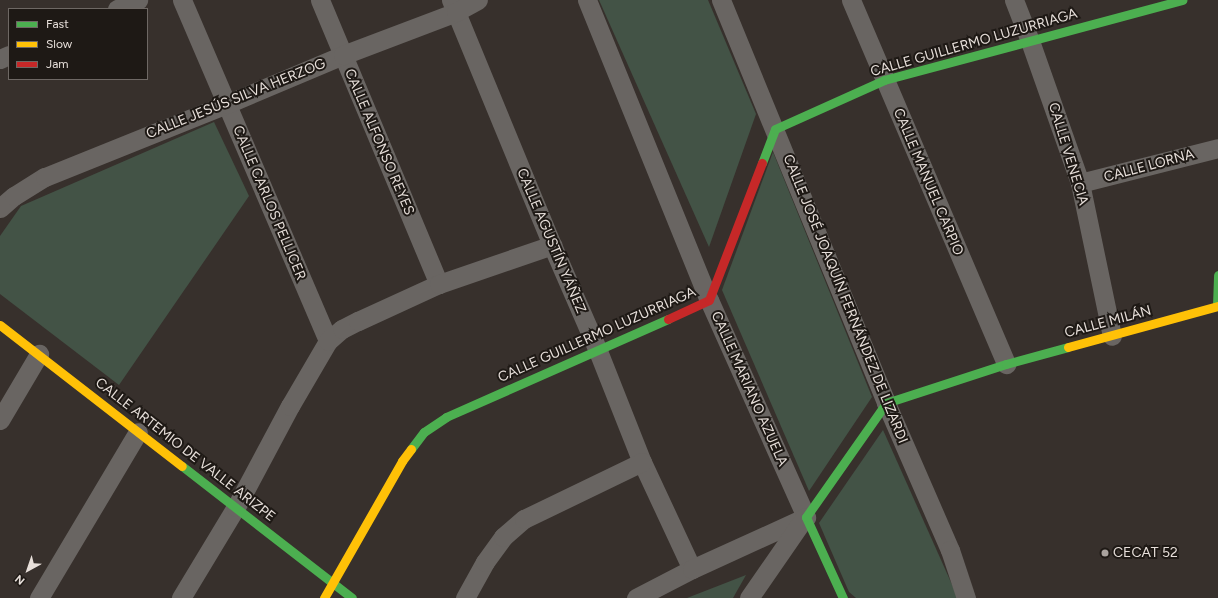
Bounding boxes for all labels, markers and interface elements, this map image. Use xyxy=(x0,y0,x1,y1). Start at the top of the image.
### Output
street label: CALLE GUILLERMO LUZURRIAGA xyxy=(869,5,1079,81)
legend xyxy=(8,8,148,80)
text: Fast xyxy=(46,17,69,31)
text: Slow xyxy=(46,37,72,51)
street label: CALLE JESÚS SILVA HERZOG xyxy=(144,55,328,143)
text: Jam xyxy=(46,57,69,71)
street label: CALLE ALFONSO REYES xyxy=(341,66,417,218)
street label: CALLE VENECIA xyxy=(1044,101,1092,207)
street label: CALLE MANUEL CARPIO xyxy=(889,106,967,258)
street label: CALLE CARLOS PELLICER xyxy=(229,123,309,283)
street label: CALLE LORNA xyxy=(1102,146,1196,186)
street label: CALLE JOSÉ JOAQUÍN FERNÁNDEZ DE LIZARDI xyxy=(779,152,911,446)
street label: CALLE AGUSTÍN YÁÑEZ xyxy=(513,166,589,316)
street label: CALLE GUILLERMO LUZURRIAGA xyxy=(496,284,698,386)
street label: CALLE MILÁN xyxy=(1063,302,1153,342)
street label: CALLE MARIANO AZUELA xyxy=(707,309,791,469)
street label: CALLE ARTEMIO DE VALLE ARIZPE xyxy=(92,375,278,525)
place label: CECAT 52 xyxy=(1113,545,1178,561)
marker: CECAT 52 xyxy=(1100,548,1110,558)
north arrow xyxy=(8,550,48,590)
text: N xyxy=(13,572,27,587)

